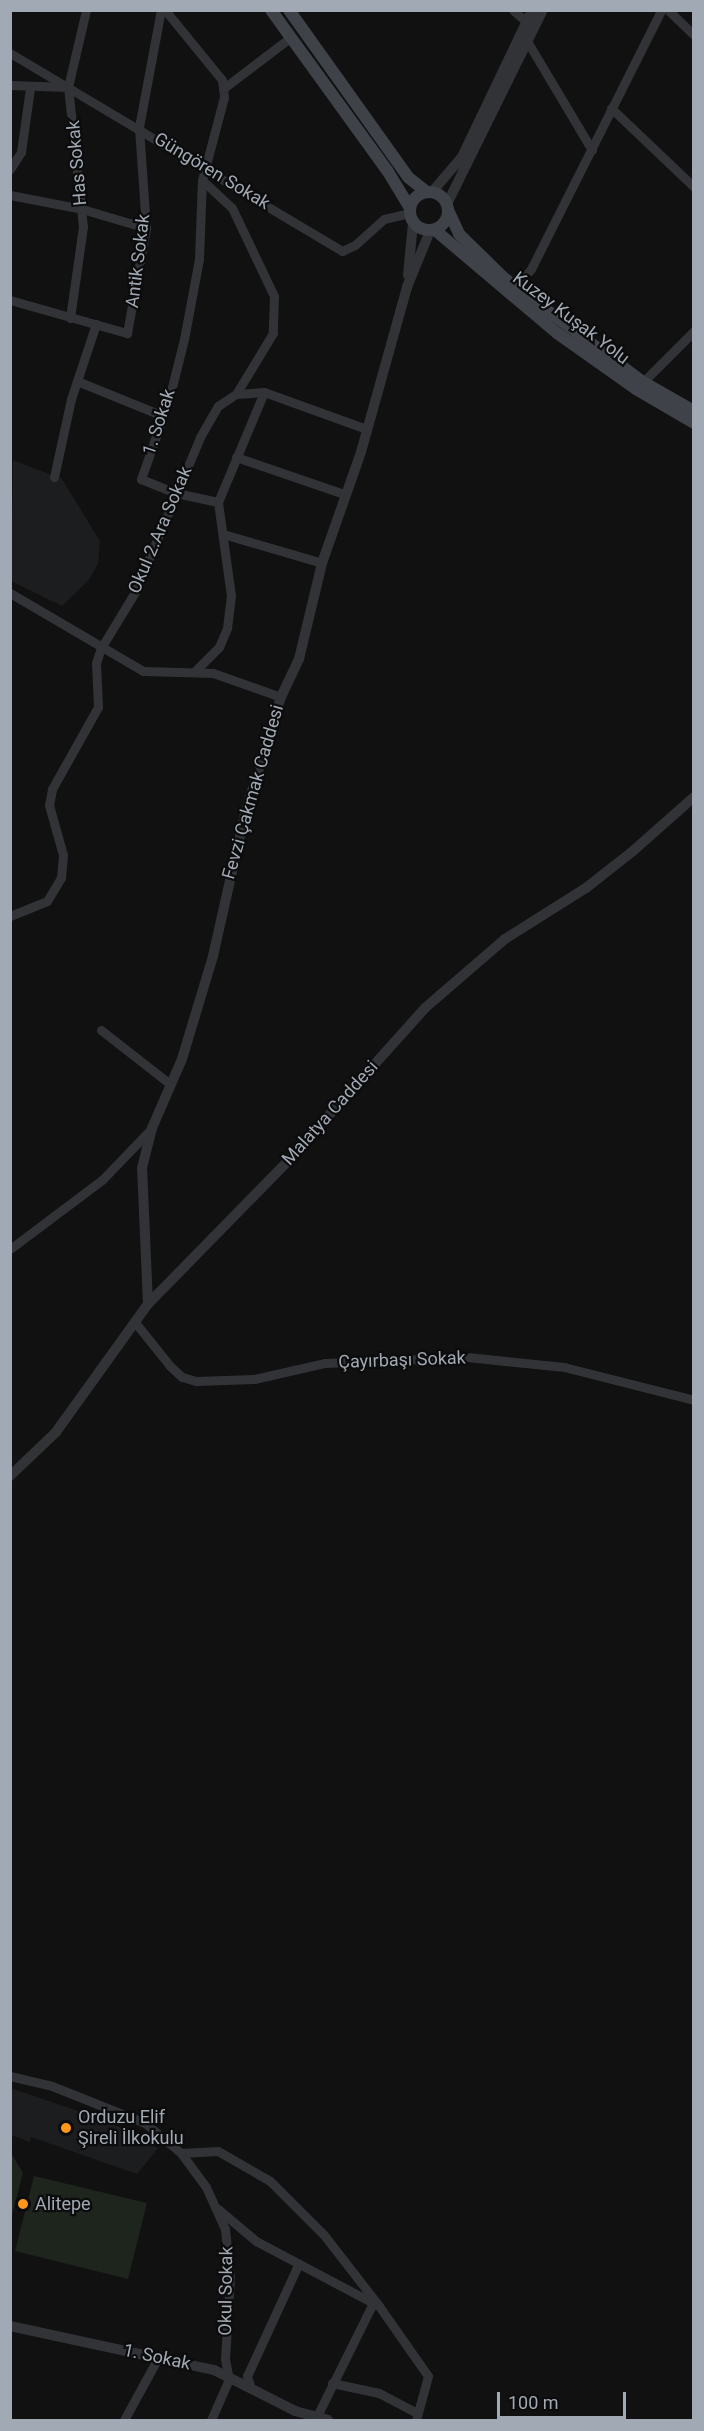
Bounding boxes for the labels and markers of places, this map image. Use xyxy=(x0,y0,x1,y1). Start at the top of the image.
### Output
place label: Orduzu Elif Şireli İlkokulu xyxy=(78,2107,184,2150)
marker: Orduzu Elif Şireli İlkokulu xyxy=(59,2121,73,2135)
place label: Alitepe xyxy=(35,2193,91,2215)
marker: Alitepe xyxy=(16,2197,30,2211)

